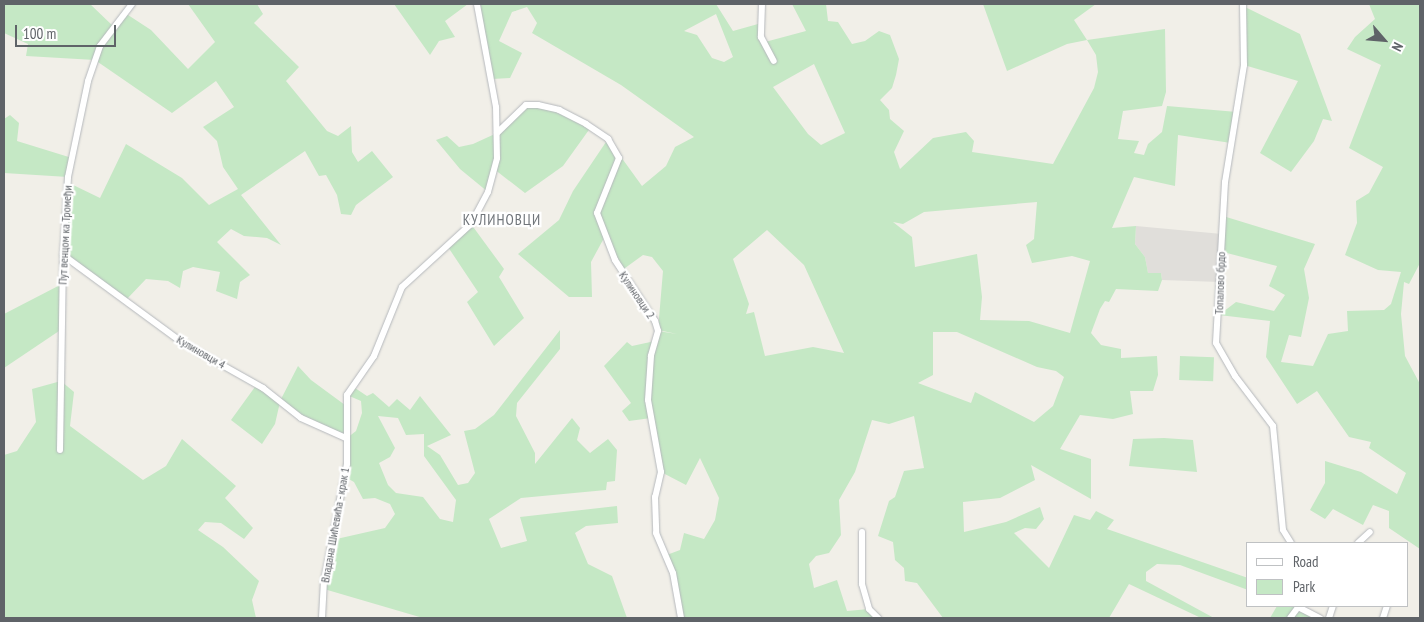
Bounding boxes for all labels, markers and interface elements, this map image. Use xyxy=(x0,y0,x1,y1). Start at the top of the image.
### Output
scale bar xyxy=(18,15,119,47)
north arrow xyxy=(1359,15,1409,65)
text: 100 m xyxy=(23,24,56,43)
text: N xyxy=(1388,39,1407,54)
street label: Пут венцом ка Тромеђи xyxy=(55,185,75,285)
district label: КУЛИНОВЦИ xyxy=(462,211,542,229)
street label: Топалово брдо xyxy=(1212,251,1228,315)
street label: Кулиновци 2 xyxy=(616,269,658,321)
street label: Кулиновци 4 xyxy=(174,332,228,372)
street label: Владана Шићевића - крак 1 xyxy=(318,466,352,584)
legend xyxy=(1246,542,1409,607)
text: Road xyxy=(1293,552,1319,571)
text: Park xyxy=(1293,577,1315,596)

